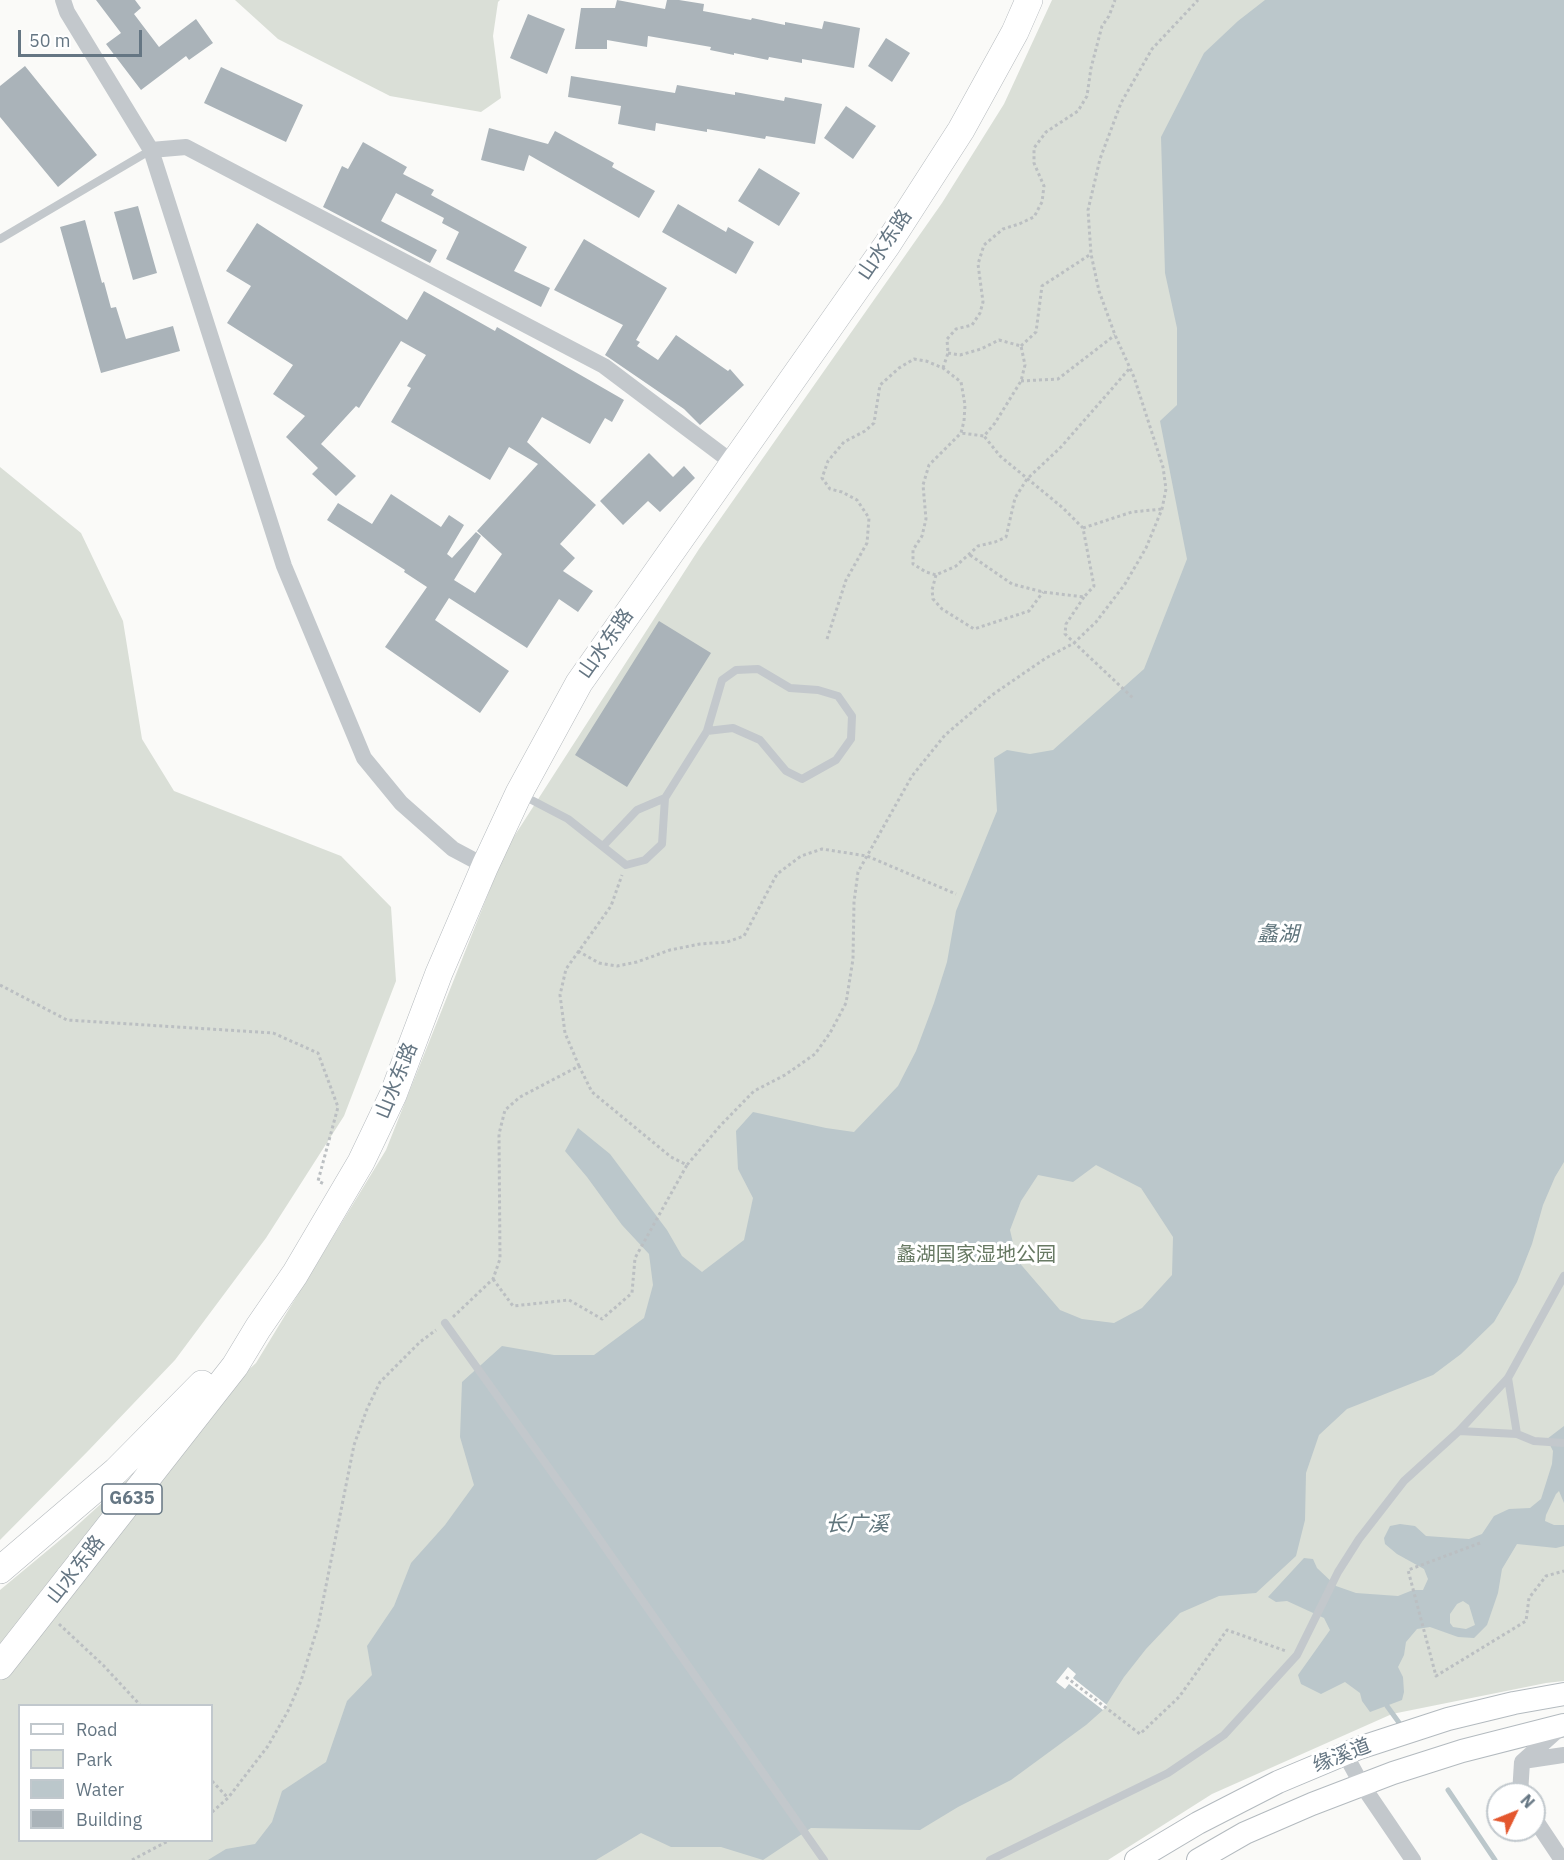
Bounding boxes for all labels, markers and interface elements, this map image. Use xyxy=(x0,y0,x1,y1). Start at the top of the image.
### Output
scale bar xyxy=(21,18,146,56)
text: 50 m xyxy=(29,29,71,52)
street label: 山水东路 xyxy=(853,205,917,285)
street label: 山水东路 xyxy=(573,604,639,684)
water label: 蠡湖 xyxy=(1257,922,1299,948)
street label: 山水东路 xyxy=(371,1039,423,1123)
park label: 蠡湖国家湿地公园 xyxy=(896,1243,1056,1267)
road number: G635 xyxy=(102,1484,162,1514)
water label: 长广溪 xyxy=(826,1512,888,1538)
street label: 山水东路 xyxy=(42,1531,110,1609)
legend xyxy=(18,1704,213,1842)
text: Road xyxy=(76,1718,117,1741)
street label: 缘溪道 xyxy=(1310,1734,1374,1778)
text: Park xyxy=(76,1748,112,1771)
text: Water xyxy=(76,1778,124,1801)
north arrow xyxy=(1486,1782,1546,1842)
text: N xyxy=(1516,1790,1539,1812)
text: Building xyxy=(76,1808,142,1831)

